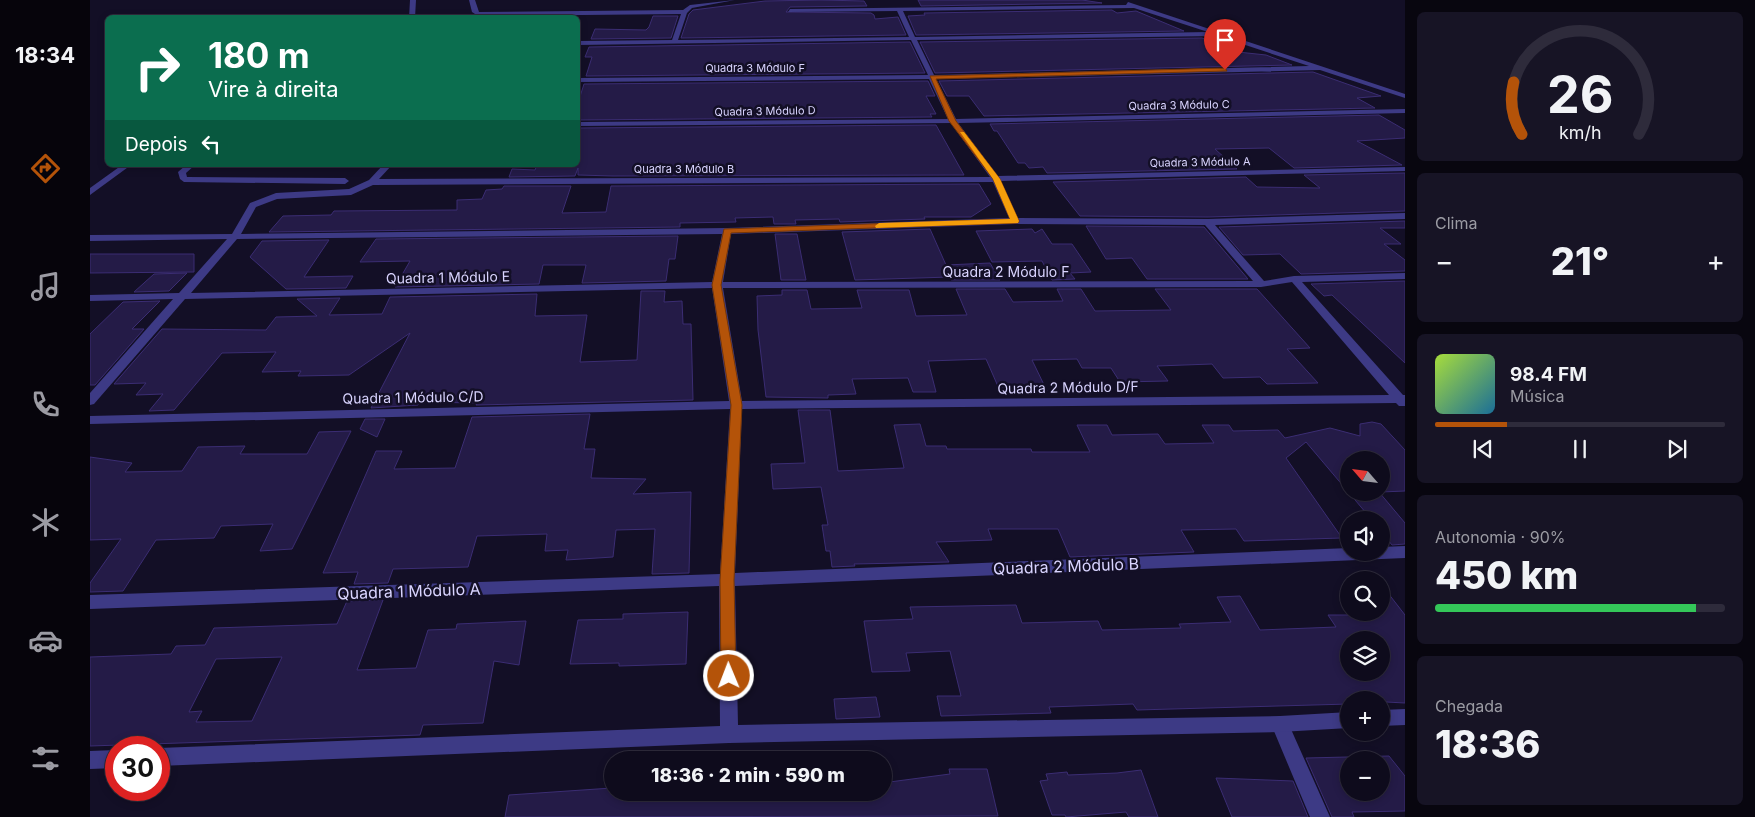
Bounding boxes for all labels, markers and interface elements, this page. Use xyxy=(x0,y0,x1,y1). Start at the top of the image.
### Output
pin xyxy=(1204,19,1246,70)
icon: arrive xyxy=(1211,26,1239,54)
text: 180 m xyxy=(208,34,310,76)
icon: right xyxy=(125,35,190,100)
text: 18:34 xyxy=(15,42,75,68)
street label: Quadra 3 Módulo F xyxy=(705,61,805,75)
text: 26 xyxy=(1547,63,1613,126)
text: Vire à direita xyxy=(208,76,339,102)
street label: Quadra 3 Módulo C xyxy=(1128,97,1230,113)
street label: Quadra 3 Módulo D xyxy=(714,103,816,119)
text: km/h xyxy=(1559,122,1601,143)
icon: left xyxy=(197,130,225,158)
text: Depois xyxy=(125,133,187,156)
icon: directions xyxy=(28,151,63,186)
street label: Quadra 3 Módulo A xyxy=(1149,154,1251,170)
street label: Quadra 3 Módulo B xyxy=(634,162,734,176)
text: Clima xyxy=(1435,213,1477,233)
text: 21° xyxy=(1551,238,1609,284)
text: − xyxy=(1435,244,1454,278)
text: + xyxy=(1706,244,1725,278)
street label: Quadra 2 Módulo F xyxy=(943,263,1069,280)
street label: Quadra 1 Módulo E xyxy=(386,267,510,287)
icon: music xyxy=(28,269,63,304)
text: 98.4 FM xyxy=(1510,363,1587,386)
street label: Quadra 2 Módulo D/F xyxy=(997,377,1139,397)
text: Música xyxy=(1510,386,1565,406)
icon: phone xyxy=(28,387,63,422)
street label: Quadra 1 Módulo C/D xyxy=(342,387,484,407)
icon: previous xyxy=(1469,435,1497,463)
icon: pause xyxy=(1566,435,1594,463)
icon: next xyxy=(1663,435,1691,463)
north arrow xyxy=(1340,451,1390,501)
map controls xyxy=(1340,451,1390,801)
icon: climate xyxy=(28,505,63,540)
button: sound xyxy=(1340,511,1390,561)
text: Autonomia · 90% xyxy=(1435,527,1565,547)
text: 450 km xyxy=(1435,552,1578,598)
street label: Quadra 2 Módulo B xyxy=(993,553,1139,579)
button: search xyxy=(1340,571,1390,621)
street label: Quadra 1 Módulo A xyxy=(337,579,481,603)
icon: car xyxy=(28,623,63,658)
button: layers xyxy=(1340,631,1390,681)
position arrow xyxy=(702,649,754,701)
button: + xyxy=(1340,691,1390,741)
text: Chegada xyxy=(1435,696,1503,716)
text: 18:36 xyxy=(1435,721,1541,767)
speed limit sign: 30 xyxy=(105,736,170,801)
icon: filters xyxy=(28,741,63,776)
button: − xyxy=(1340,751,1390,801)
text: 18:36 · 2 min · 590 m xyxy=(651,764,845,787)

